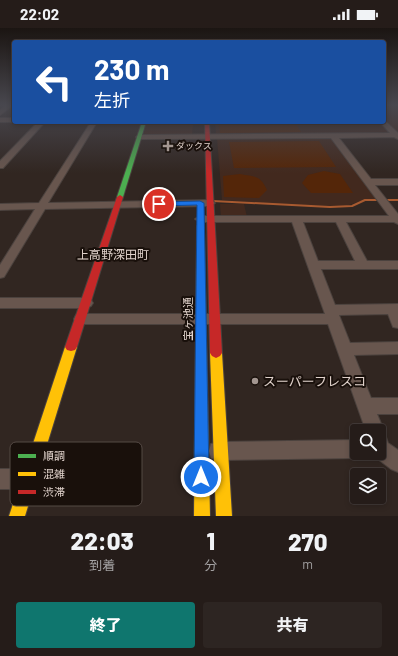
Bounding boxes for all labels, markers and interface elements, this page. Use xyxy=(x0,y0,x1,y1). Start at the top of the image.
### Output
text: 22:02 xyxy=(20,5,59,23)
text: 230 m xyxy=(94,52,169,86)
icon: left xyxy=(28,56,80,108)
text: 左折 xyxy=(94,89,130,111)
place label: ダックス xyxy=(176,140,212,151)
marker: ダックス xyxy=(163,141,173,151)
pin xyxy=(142,187,176,221)
icon: arrive xyxy=(148,193,170,215)
district label: 上高野深田町 xyxy=(77,247,149,261)
street label: 宝ヶ池通 xyxy=(181,297,194,341)
place label: スーパーフレスコ xyxy=(263,373,366,389)
marker: スーパーフレスコ xyxy=(250,376,260,386)
map controls xyxy=(350,424,386,504)
button: search xyxy=(350,424,386,460)
legend xyxy=(10,442,142,506)
text: 順調 xyxy=(43,449,65,462)
position arrow xyxy=(180,456,222,498)
text: 混雑 xyxy=(43,467,65,480)
button: layers xyxy=(350,468,386,504)
text: 渋滞 xyxy=(43,485,65,498)
text: 22:03 xyxy=(71,526,134,555)
text: 1 xyxy=(207,526,215,555)
text: 270 xyxy=(288,527,327,556)
text: m xyxy=(302,556,313,572)
text: 到着 xyxy=(89,557,115,573)
text: 分 xyxy=(204,557,217,573)
button: 終了 xyxy=(16,602,195,648)
button: 共有 xyxy=(203,602,382,648)

